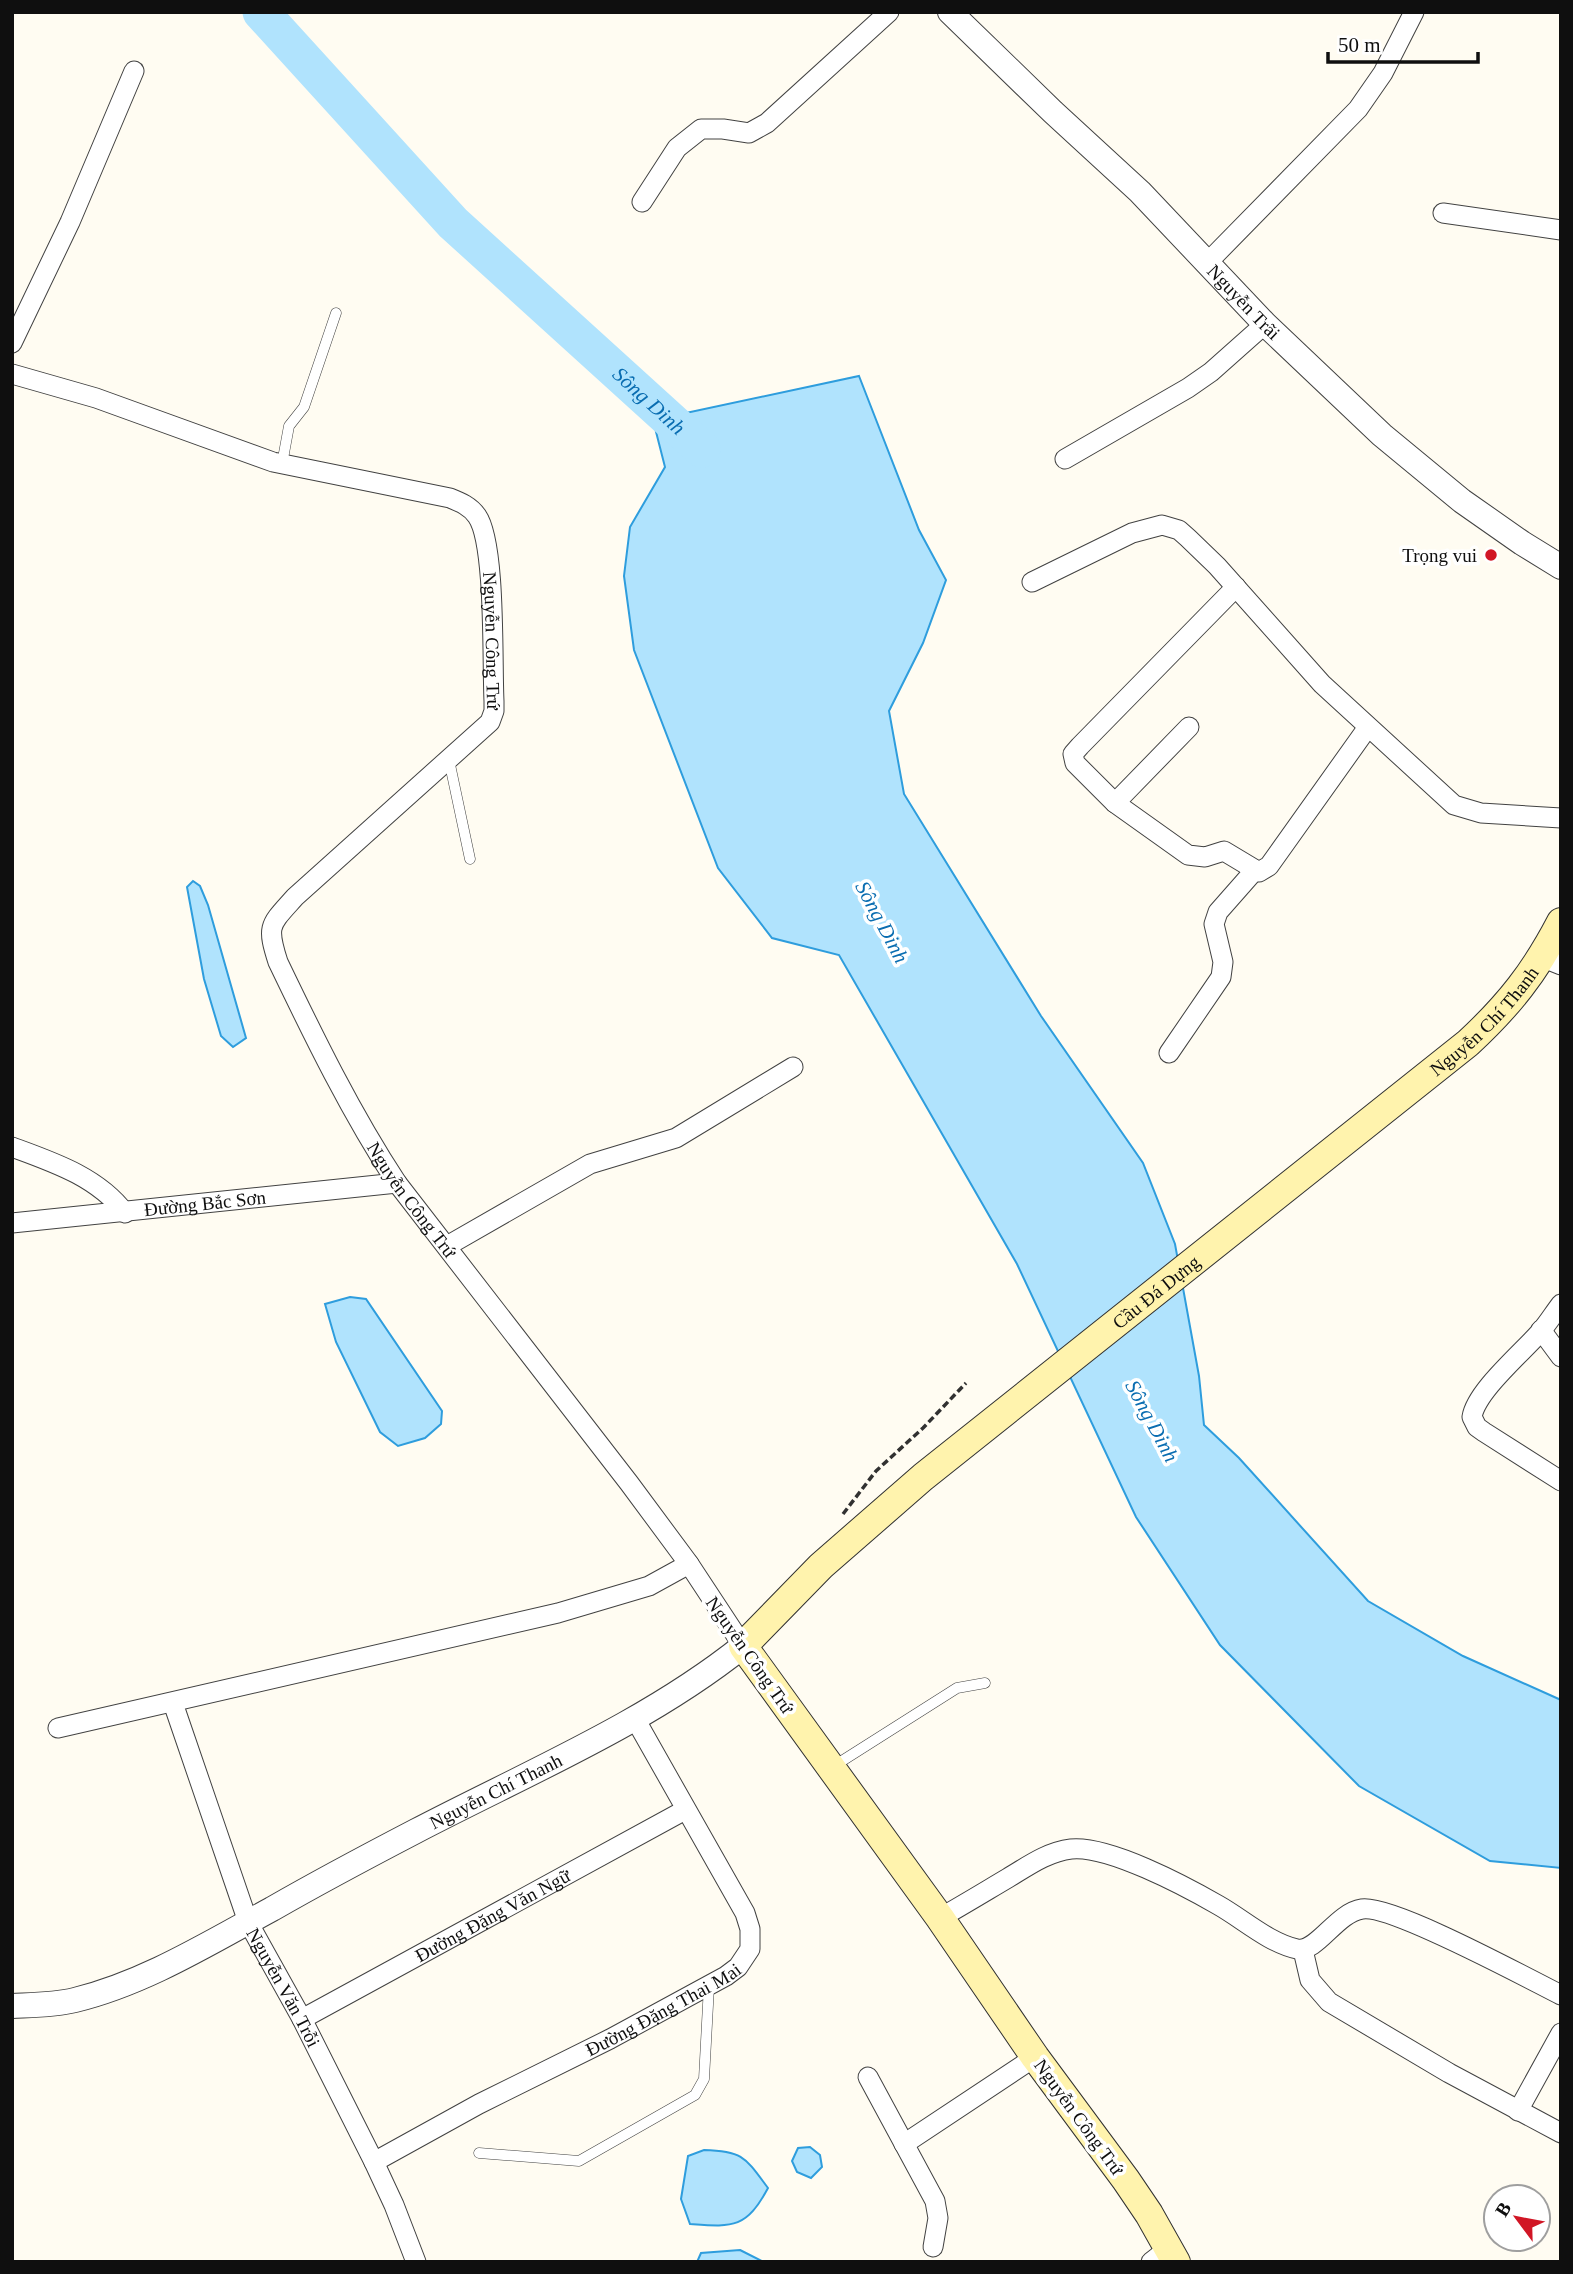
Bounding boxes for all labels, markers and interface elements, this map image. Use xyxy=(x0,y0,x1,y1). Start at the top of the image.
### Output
scale bar xyxy=(1328,21,1478,65)
text: 50 m xyxy=(1338,33,1381,57)
street label: Nguyễn Trãi xyxy=(1204,260,1285,343)
water label: Sông Dinh xyxy=(608,362,690,440)
place label: Trọng vui xyxy=(1402,545,1477,566)
marker: Trọng vui xyxy=(1483,547,1499,563)
street label: Nguyễn Công Trứ xyxy=(479,571,505,711)
water label: Sông Dinh xyxy=(850,877,914,967)
street label: Nguyễn Chí Thanh xyxy=(1426,962,1543,1080)
street label: Nguyễn Công Trứ xyxy=(363,1138,462,1262)
street label: Đường Bắc Sơn xyxy=(143,1186,267,1220)
street label: Cầu Đá Dựng xyxy=(1108,1250,1204,1333)
water label: Sông Dinh xyxy=(1120,1376,1184,1466)
street label: Nguyễn Công Trứ xyxy=(702,1592,799,1718)
street label: Nguyễn Chí Thanh xyxy=(426,1749,566,1833)
street label: Đường Đặng Văn Ngữ xyxy=(411,1864,574,1966)
street label: Nguyễn Văn Trỗi xyxy=(243,1924,325,2050)
street label: Đường Đặng Thai Mai xyxy=(582,1958,745,2060)
street label: Nguyễn Công Trứ xyxy=(1030,2055,1128,2180)
north arrow xyxy=(1482,2183,1552,2253)
text: B xyxy=(1491,2198,1515,2220)

